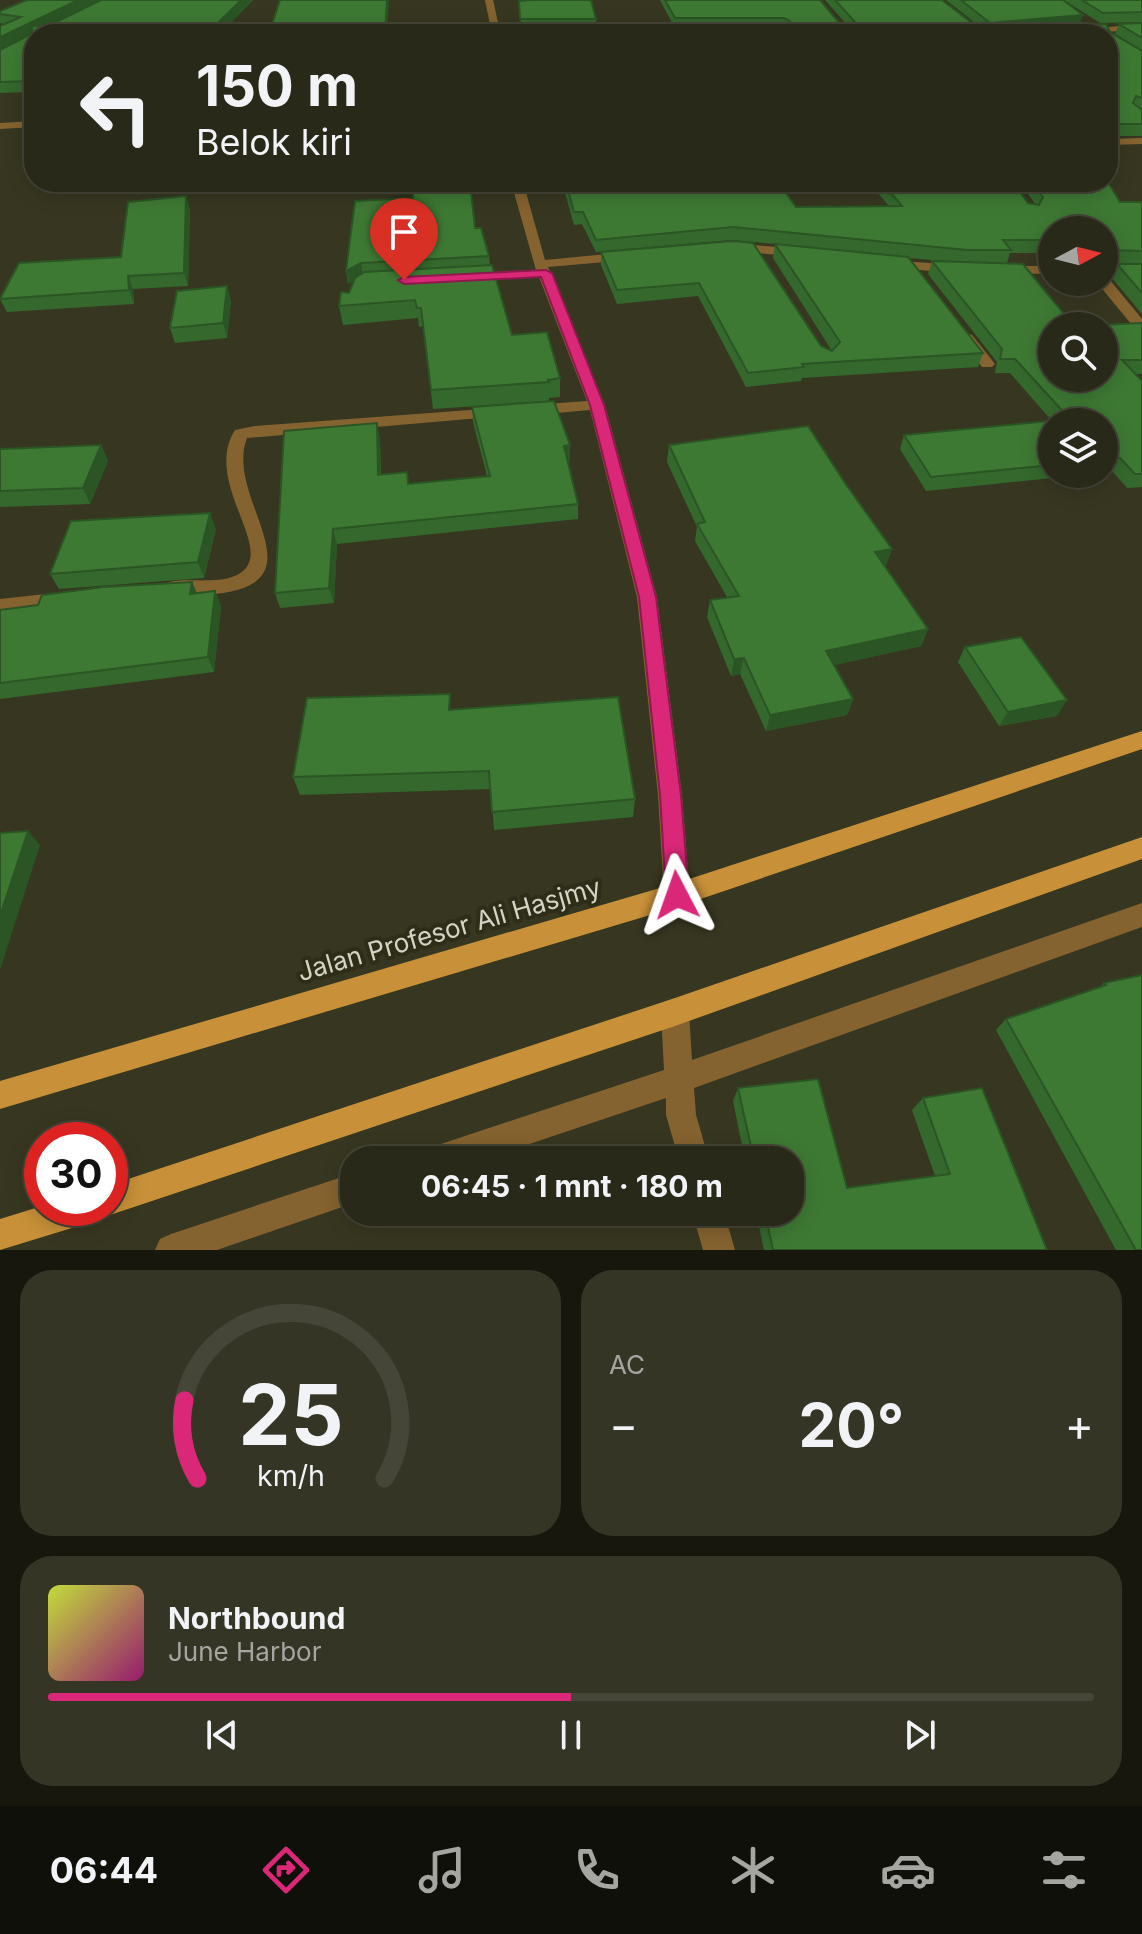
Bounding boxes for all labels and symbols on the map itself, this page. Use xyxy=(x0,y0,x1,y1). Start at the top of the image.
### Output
pin xyxy=(370,198,438,280)
north arrow xyxy=(1038,216,1118,296)
position arrow xyxy=(635,853,719,937)
street label: Jalan Profesor Ali Hasjmy xyxy=(294,871,604,987)
speed limit sign: 30 xyxy=(24,1122,128,1226)

